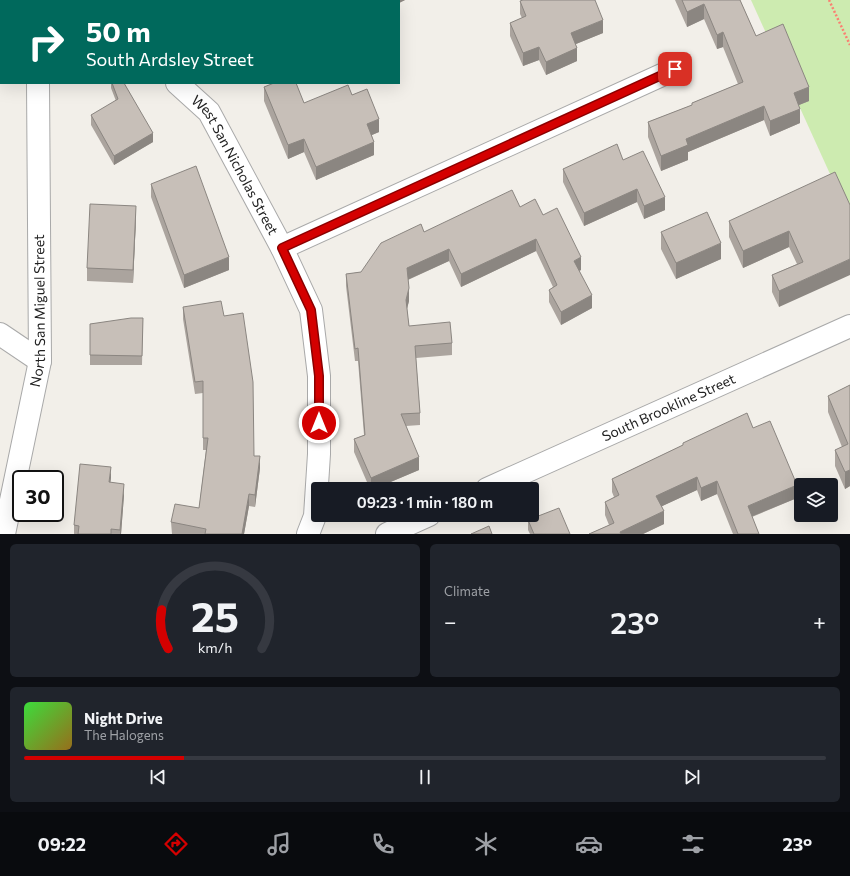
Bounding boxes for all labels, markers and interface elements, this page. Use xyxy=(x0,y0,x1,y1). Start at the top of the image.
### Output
text: 50 m xyxy=(86,14,151,48)
icon: right xyxy=(20,16,72,68)
text: South Ardsley Street xyxy=(86,48,254,70)
pin xyxy=(658,52,692,86)
icon: arrive xyxy=(664,58,686,80)
street label: West San Nicholas Street xyxy=(188,91,282,238)
street label: North San Miguel Street xyxy=(26,234,48,388)
street label: South Brookline Street xyxy=(599,370,738,444)
position arrow xyxy=(298,402,340,444)
speed limit sign: 30 xyxy=(12,470,64,522)
map controls xyxy=(794,478,838,522)
button: layers xyxy=(794,478,838,522)
text: 09:23 · 1 min · 180 m xyxy=(357,493,493,511)
text: Climate xyxy=(444,583,490,599)
text: 25 xyxy=(191,589,239,640)
text: 23° xyxy=(610,603,659,640)
text: − xyxy=(444,608,457,635)
text: + xyxy=(813,608,826,635)
text: km/h xyxy=(198,637,232,655)
text: Night Drive xyxy=(84,709,163,727)
text: The Halogens xyxy=(84,727,164,743)
icon: previous xyxy=(147,766,169,788)
icon: pause xyxy=(414,766,436,788)
icon: next xyxy=(681,766,703,788)
icon: directions xyxy=(162,830,190,858)
icon: music xyxy=(265,830,293,858)
icon: phone xyxy=(369,830,397,858)
icon: climate xyxy=(472,830,500,858)
icon: car xyxy=(575,830,603,858)
icon: filters xyxy=(679,830,707,858)
text: 09:22 xyxy=(38,833,86,855)
text: 23° xyxy=(782,833,812,855)

